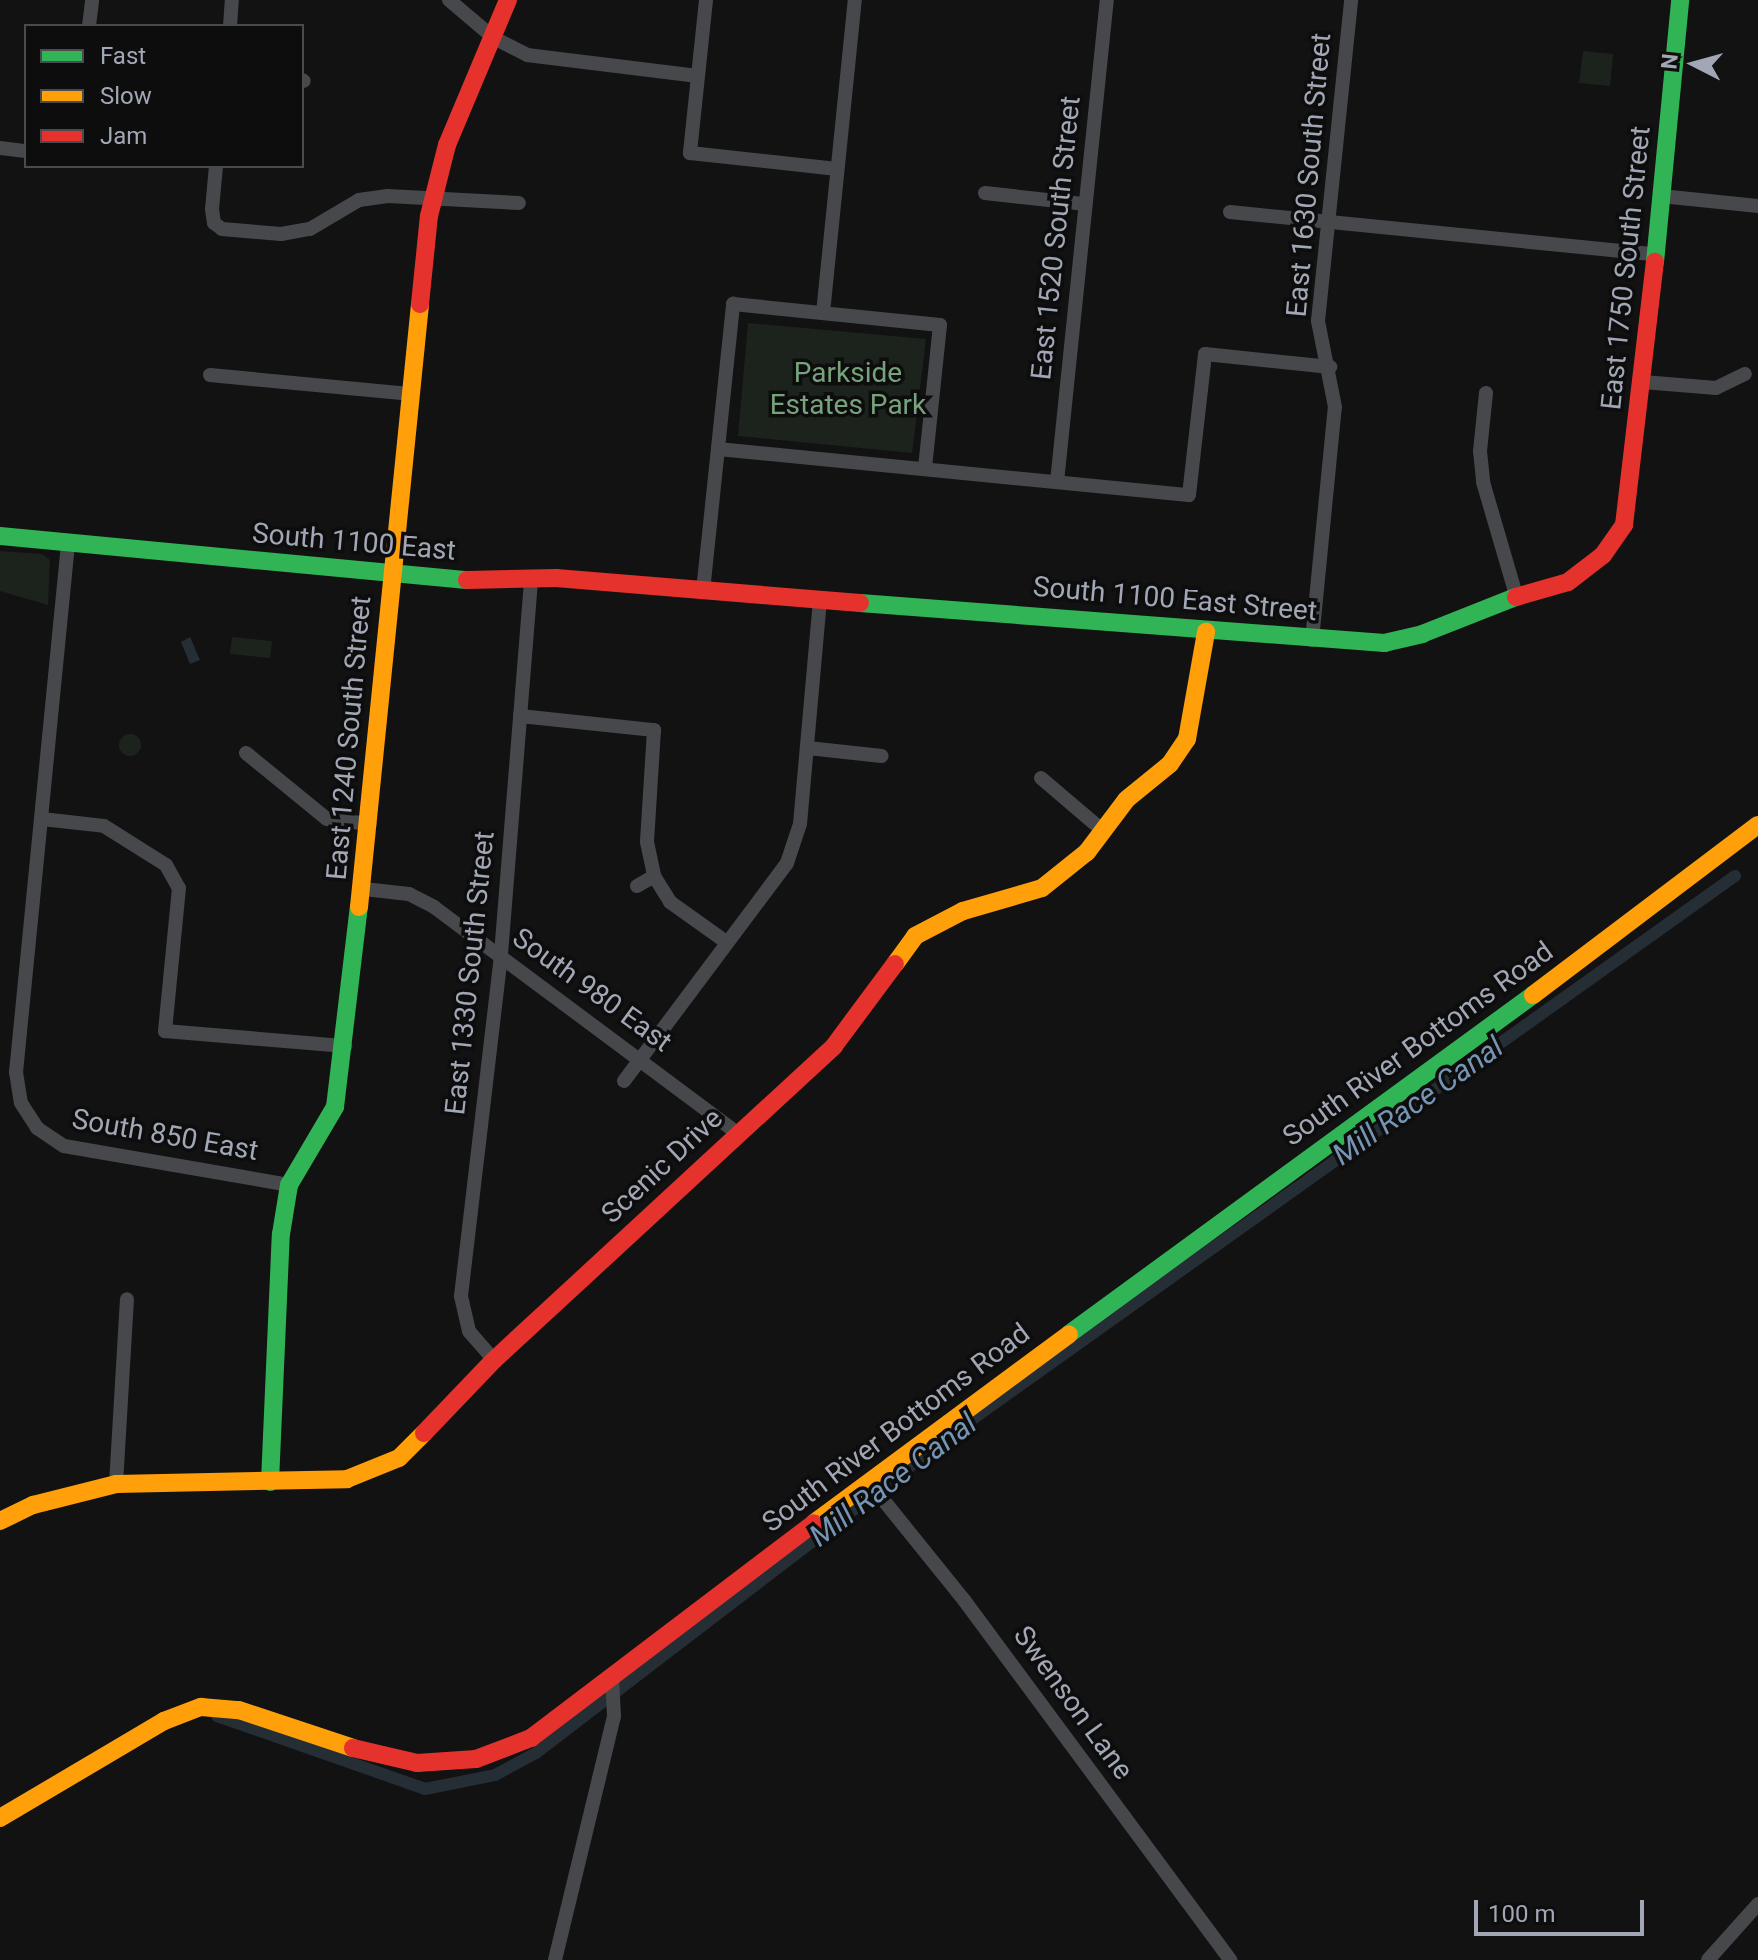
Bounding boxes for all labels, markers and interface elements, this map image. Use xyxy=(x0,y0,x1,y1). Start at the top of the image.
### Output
legend xyxy=(24,24,304,168)
north arrow xyxy=(1654,24,1734,104)
street label: East 1630 South Street xyxy=(1280,32,1338,318)
text: Fast xyxy=(100,42,146,70)
text: N xyxy=(1656,52,1683,70)
text: Slow xyxy=(100,82,152,110)
street label: East 1520 South Street xyxy=(1024,95,1088,381)
text: Jam xyxy=(100,122,147,150)
street label: East 1750 South Street xyxy=(1594,125,1658,411)
park label: Parkside Estates Park xyxy=(770,356,926,422)
street label: South 1100 East xyxy=(251,516,457,568)
street label: South 1100 East Street xyxy=(1032,570,1318,628)
street label: East 1240 South Street xyxy=(320,595,378,881)
street label: East 1330 South Street xyxy=(438,830,502,1116)
street label: South 980 East xyxy=(506,921,678,1059)
street label: South River Bottoms Road xyxy=(1276,935,1560,1153)
water label: Mill Race Canal xyxy=(1326,1029,1510,1173)
street label: South 850 East xyxy=(69,1102,261,1168)
street label: Scenic Drive xyxy=(595,1102,729,1230)
street label: South River Bottoms Road xyxy=(756,1317,1036,1539)
water label: Mill Race Canal xyxy=(802,1406,984,1554)
street label: Swenson Lane xyxy=(1006,1620,1140,1786)
scale bar xyxy=(1478,1884,1648,1934)
text: 100 m xyxy=(1488,1900,1555,1928)

